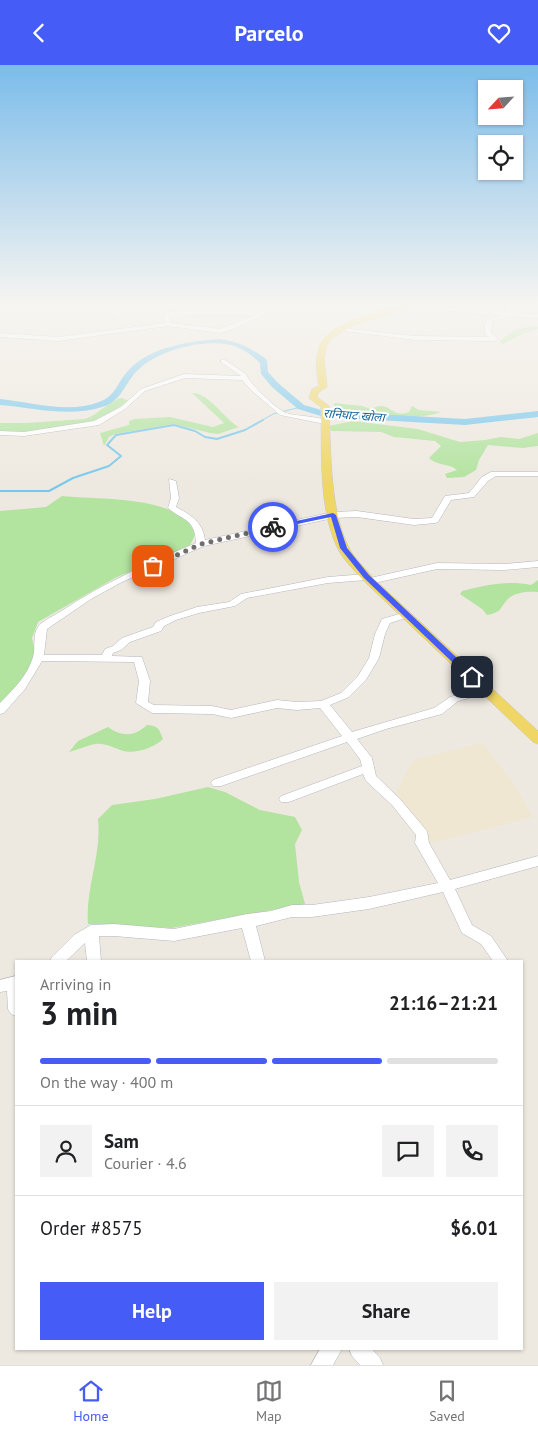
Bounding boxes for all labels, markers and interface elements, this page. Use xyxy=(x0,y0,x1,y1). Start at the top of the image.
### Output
icon: back xyxy=(25,19,53,47)
text: Parcelo xyxy=(234,19,304,47)
icon: heart xyxy=(485,19,513,47)
north arrow xyxy=(478,80,522,125)
map controls xyxy=(478,80,523,180)
button: locate xyxy=(478,135,523,180)
water label: रानिघाट खोला xyxy=(323,405,388,425)
courier xyxy=(248,502,298,552)
icon: bike xyxy=(259,513,287,541)
pin xyxy=(132,545,174,587)
icon: bag xyxy=(139,552,167,580)
pin xyxy=(451,656,493,698)
icon: home xyxy=(458,663,486,691)
text: Arriving in xyxy=(40,974,111,994)
text: 21:16–21:21 xyxy=(389,991,498,1015)
text: 3 min xyxy=(40,992,118,1034)
text: On the way · 400 m xyxy=(40,1072,173,1092)
button: person xyxy=(40,1125,92,1177)
button: chat xyxy=(382,1125,434,1177)
button: phone xyxy=(446,1125,498,1177)
text: Sam xyxy=(104,1129,139,1153)
text: Courier · 4.6 xyxy=(104,1153,187,1173)
text: Order #8575 xyxy=(40,1216,143,1240)
text: $6.01 xyxy=(450,1216,498,1240)
button: Help xyxy=(40,1282,264,1340)
button: Share xyxy=(274,1282,498,1340)
tab: Home xyxy=(73,1377,109,1425)
tab: Map xyxy=(255,1377,283,1425)
tab: Saved xyxy=(429,1377,465,1425)

